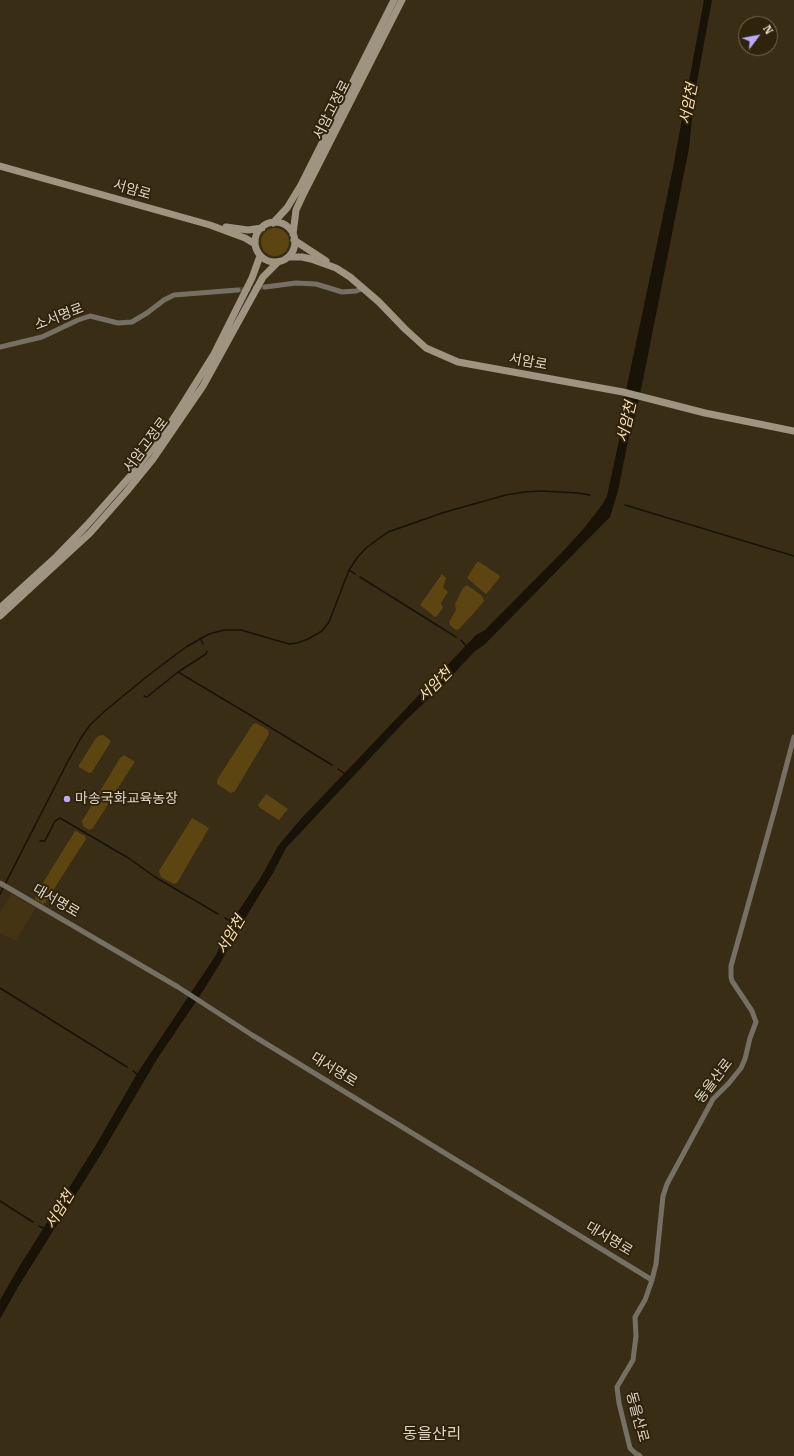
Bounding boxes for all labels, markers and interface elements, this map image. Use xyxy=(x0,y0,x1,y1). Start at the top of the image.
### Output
north arrow xyxy=(738,16,778,56)
text: N xyxy=(760,23,776,37)
street label: 서암고정로 xyxy=(310,77,354,143)
water label: 서암천 xyxy=(676,82,702,126)
street label: 서암로 xyxy=(111,177,153,203)
street label: 소서명로 xyxy=(32,300,86,334)
street label: 서암로 xyxy=(508,350,548,374)
water label: 서암천 xyxy=(614,400,640,444)
street label: 서암고정로 xyxy=(120,414,172,476)
water label: 서암천 xyxy=(414,664,456,706)
place label: 마송국화교육농장 xyxy=(75,791,178,807)
marker: 마송국화교육농장 xyxy=(62,794,72,804)
street label: 대서명로 xyxy=(29,881,83,921)
water label: 서암천 xyxy=(213,913,249,957)
street label: 대서명로 xyxy=(308,1049,360,1091)
street label: 동을산로 xyxy=(692,1055,736,1107)
water label: 서암천 xyxy=(42,1188,78,1232)
street label: 대서명로 xyxy=(583,1219,635,1259)
street label: 동을산로 xyxy=(622,1390,652,1444)
district label: 동을산리 xyxy=(403,1424,461,1444)

